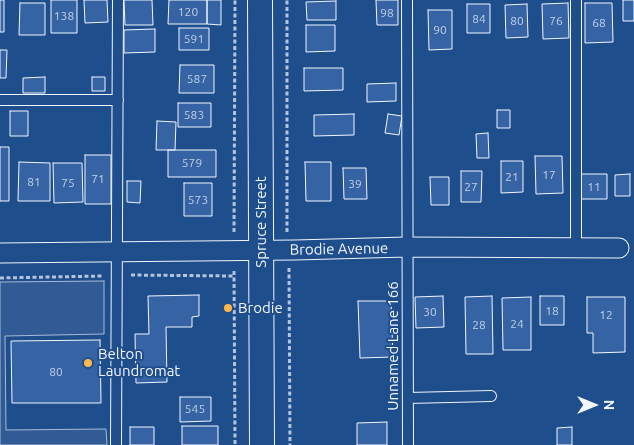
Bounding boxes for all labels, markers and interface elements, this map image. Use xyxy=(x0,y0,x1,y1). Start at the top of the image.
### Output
house number: 120 xyxy=(178,5,198,19)
house number: 98 xyxy=(380,6,394,20)
house number: 138 xyxy=(54,9,74,23)
house number: 84 xyxy=(472,12,486,26)
house number: 80 xyxy=(510,14,524,28)
house number: 76 xyxy=(549,14,563,28)
house number: 68 xyxy=(592,16,606,30)
house number: 90 xyxy=(433,23,447,37)
house number: 591 xyxy=(184,32,204,46)
house number: 587 xyxy=(187,72,207,86)
house number: 583 xyxy=(184,108,204,122)
house number: 579 xyxy=(182,156,202,170)
house number: 17 xyxy=(542,168,556,182)
house number: 21 xyxy=(505,170,519,184)
house number: 71 xyxy=(91,172,105,186)
house number: 81 xyxy=(27,175,41,189)
house number: 75 xyxy=(61,176,75,190)
street label: Spruce Street xyxy=(252,176,270,268)
house number: 39 xyxy=(348,177,362,191)
house number: 27 xyxy=(464,180,478,194)
house number: 11 xyxy=(587,180,601,194)
house number: 573 xyxy=(188,193,208,207)
street label: Brodie Avenue xyxy=(290,239,388,259)
street label: Unnamed Lane 166 xyxy=(384,281,402,411)
place label: Brodie xyxy=(238,299,283,317)
marker: Brodie xyxy=(222,302,234,314)
house number: 18 xyxy=(545,304,559,318)
house number: 30 xyxy=(423,305,437,319)
house number: 12 xyxy=(599,308,613,322)
house number: 24 xyxy=(510,317,524,331)
house number: 28 xyxy=(472,318,486,332)
place label: Belton Laundromat xyxy=(98,345,180,380)
marker: Belton Laundromat xyxy=(82,357,94,369)
house number: 80 xyxy=(49,365,63,379)
north arrow xyxy=(569,380,619,430)
text: N xyxy=(601,400,617,410)
house number: 545 xyxy=(185,402,205,416)

